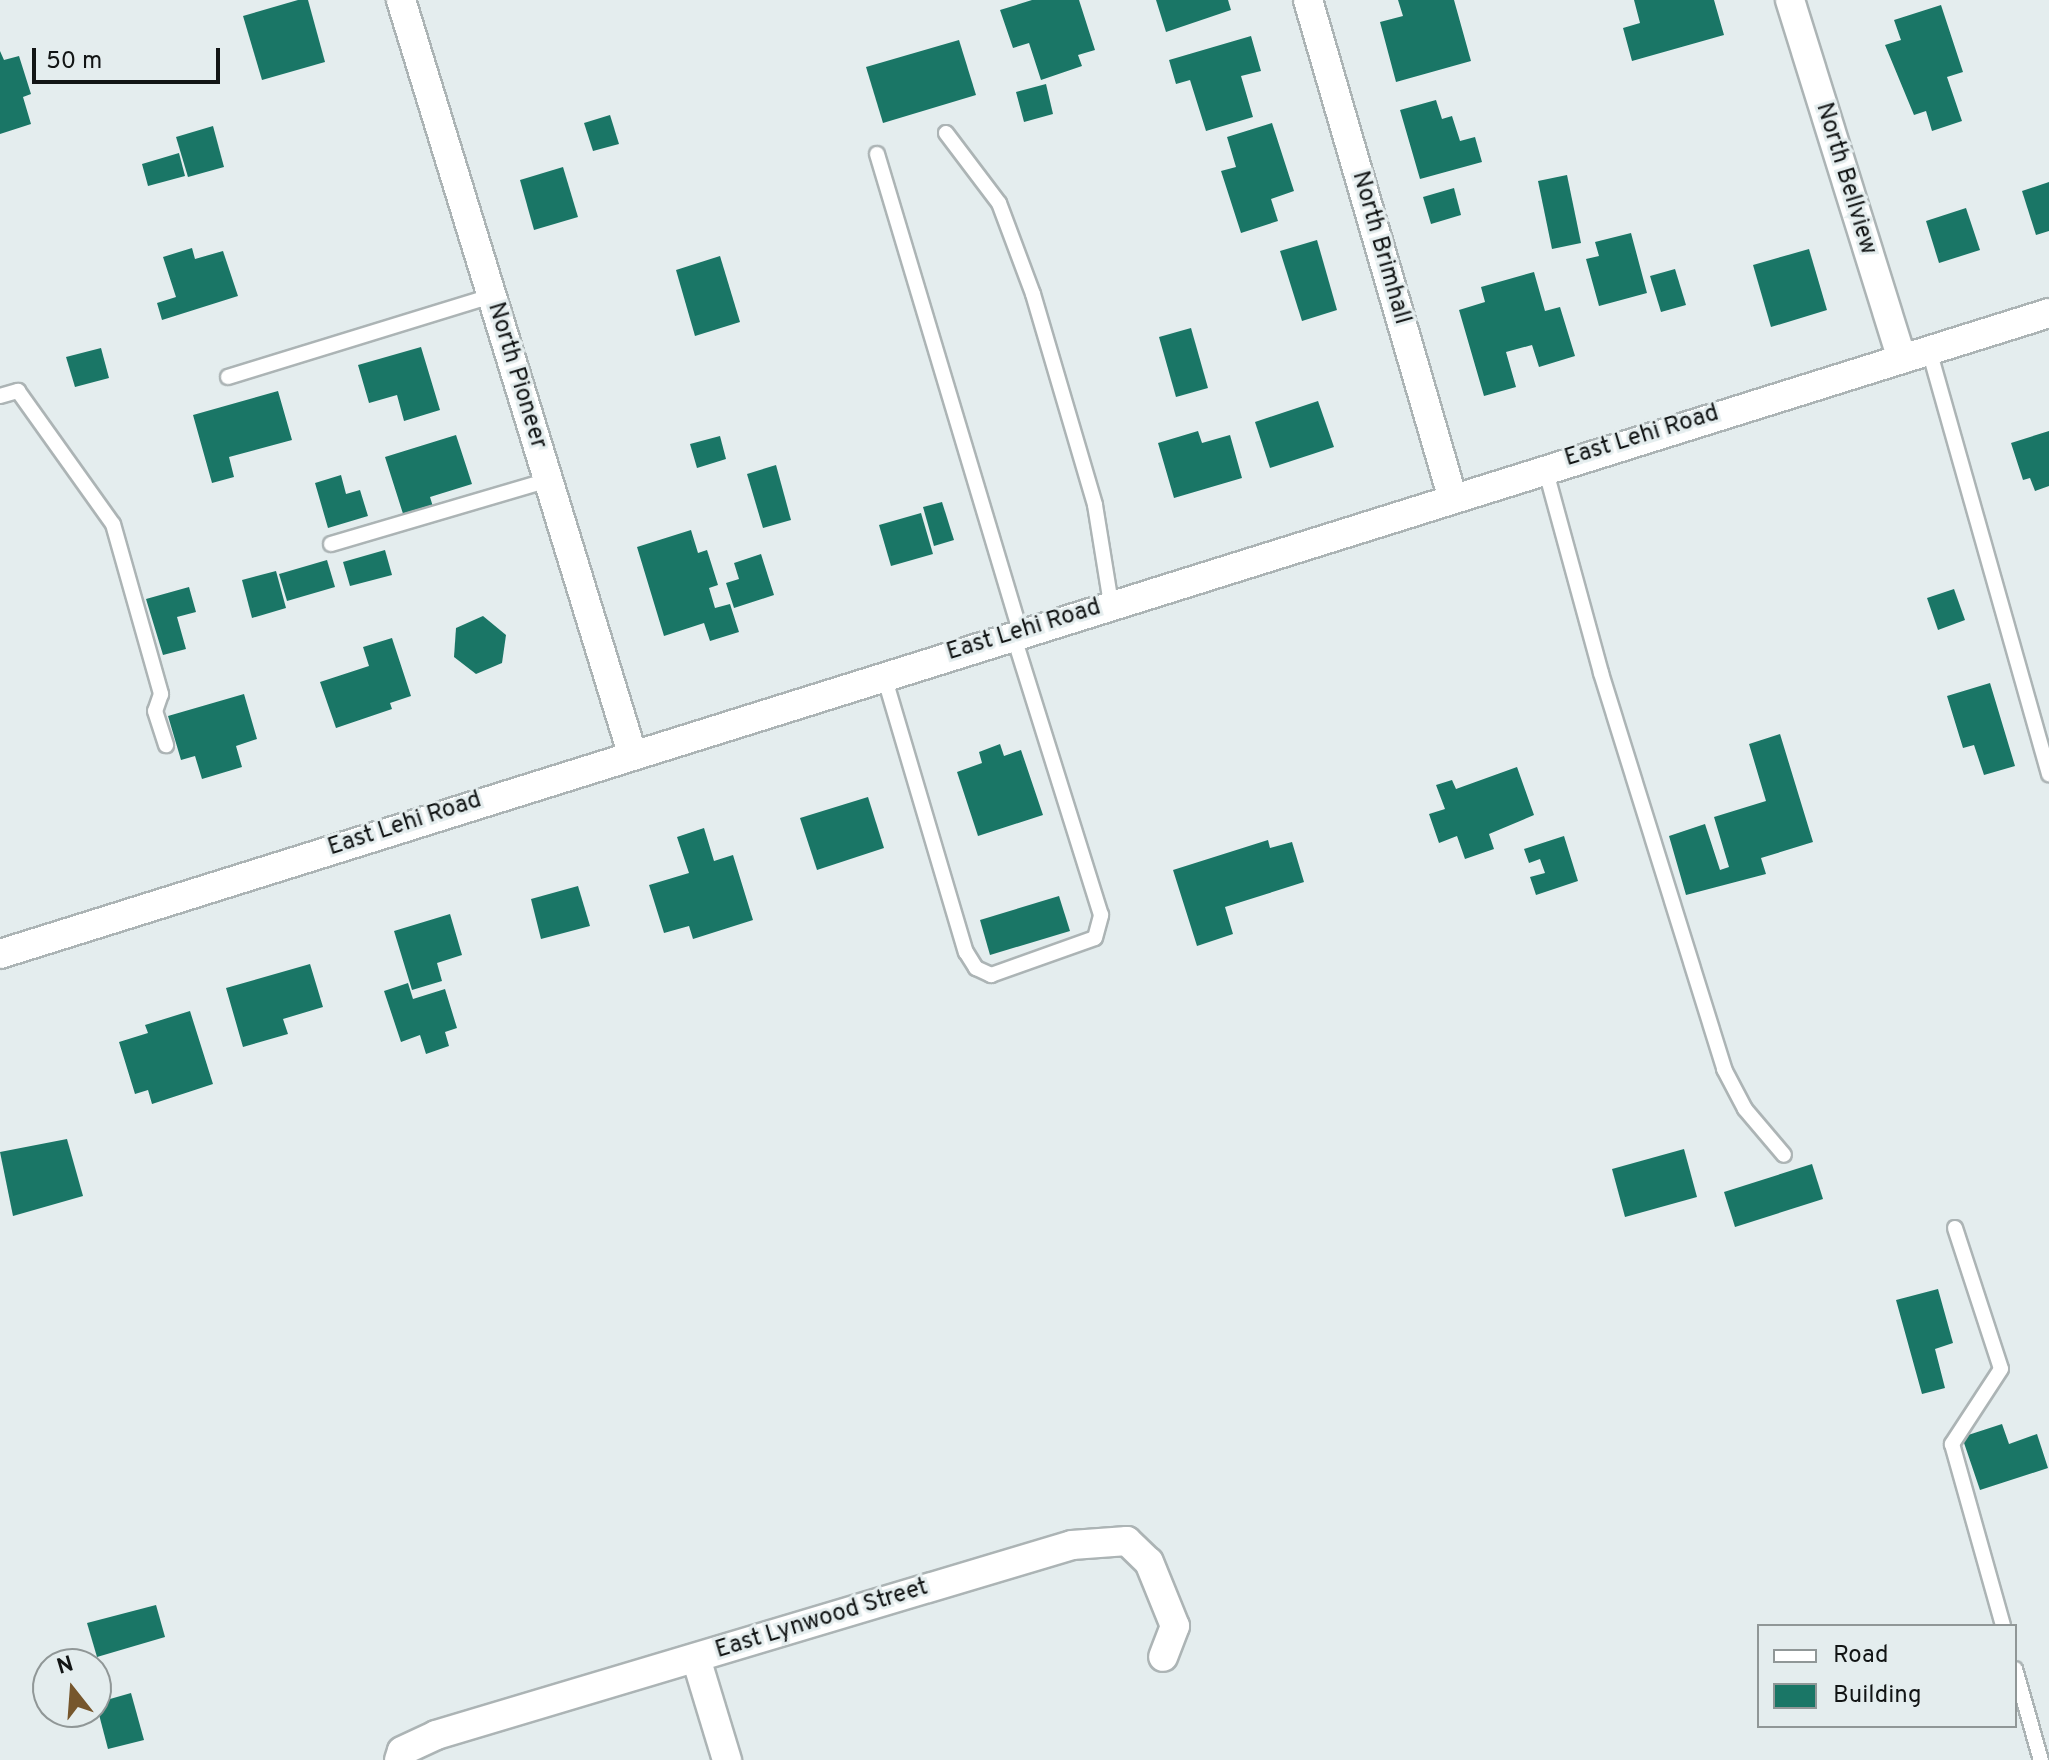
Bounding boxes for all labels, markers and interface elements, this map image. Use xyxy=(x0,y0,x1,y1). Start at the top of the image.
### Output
scale bar xyxy=(36,32,224,82)
text: 50 m xyxy=(46,47,102,77)
street label: North Bellview xyxy=(1808,100,1882,258)
street label: North Brimhall xyxy=(1344,168,1416,328)
street label: North Pioneer xyxy=(480,299,552,453)
street label: East Lehi Road xyxy=(1561,400,1723,474)
street label: East Lehi Road xyxy=(943,594,1105,668)
street label: East Lehi Road xyxy=(325,787,485,863)
street label: East Lynwood Street xyxy=(712,1574,932,1666)
legend xyxy=(1757,1624,2017,1728)
text: Road xyxy=(1833,1641,1889,1671)
north arrow xyxy=(32,1648,112,1728)
text: N xyxy=(54,1651,77,1682)
text: Building xyxy=(1833,1681,1922,1711)

